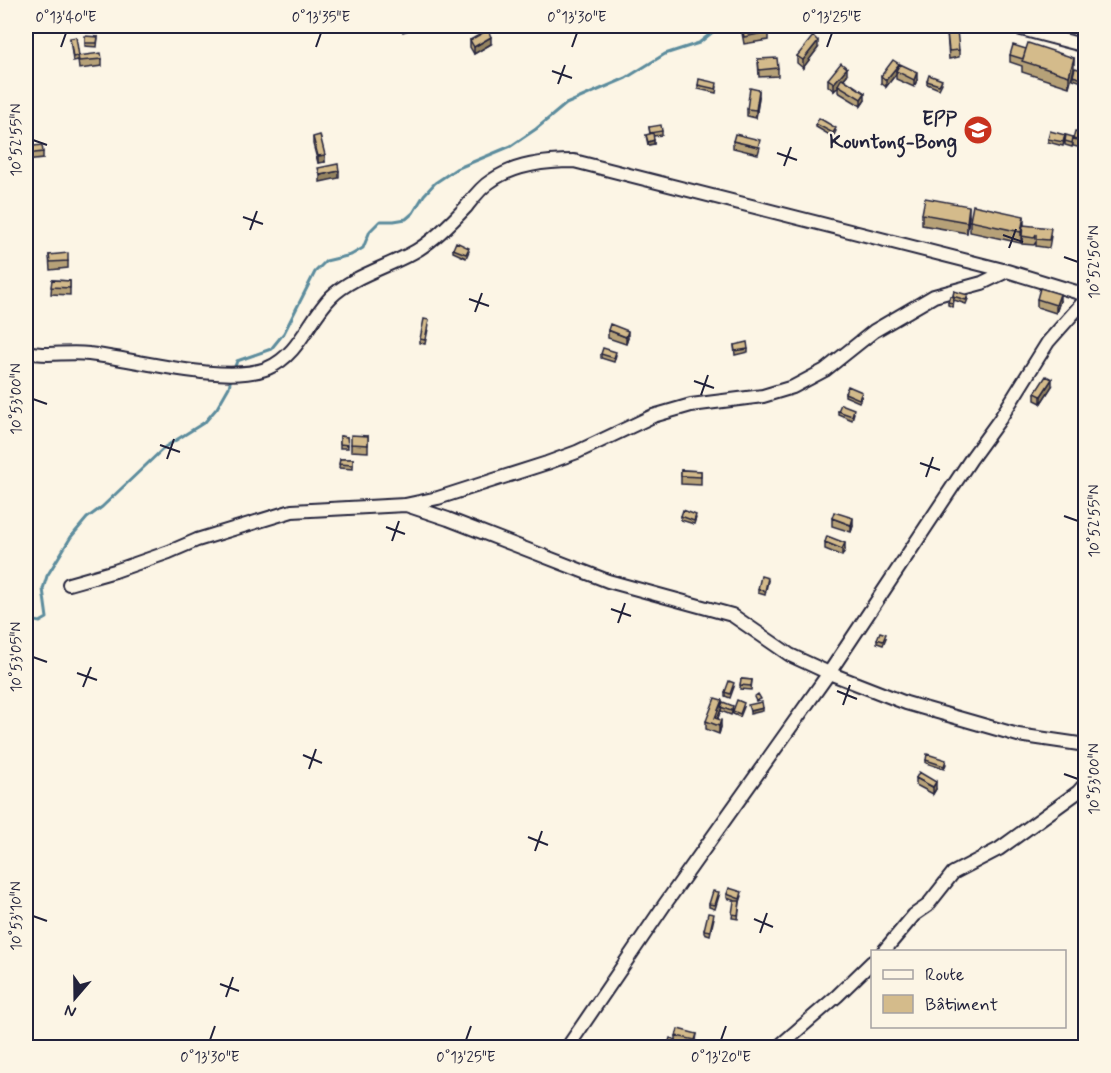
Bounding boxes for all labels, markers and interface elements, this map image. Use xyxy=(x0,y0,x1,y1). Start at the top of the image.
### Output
text: 0°13'40"E xyxy=(35,8,97,28)
text: 0°13'35"E xyxy=(292,8,351,28)
text: 0°13'30"E xyxy=(547,8,607,28)
text: 0°13'25"E xyxy=(802,8,862,28)
text: 10°52'55"N xyxy=(7,104,27,176)
place label: EPP Kountong-Bong xyxy=(829,106,958,158)
school or university icon: EPP Kountong-Bong xyxy=(962,114,994,146)
text: 10°52'50"N xyxy=(1085,225,1105,299)
text: 10°53'00"N xyxy=(7,363,27,435)
text: 10°52'55"N xyxy=(1085,485,1105,557)
text: 10°53'05"N xyxy=(7,622,27,692)
text: 10°53'00"N xyxy=(1085,743,1105,815)
text: 10°53'10"N xyxy=(7,881,27,951)
legend xyxy=(871,950,1066,1028)
text: Route xyxy=(925,963,964,987)
north arrow xyxy=(45,968,105,1028)
text: Bâtiment xyxy=(925,993,998,1017)
text: N xyxy=(62,999,79,1022)
text: 0°13'30"E xyxy=(180,1048,240,1068)
text: 0°13'25"E xyxy=(436,1048,496,1068)
text: 0°13'20"E xyxy=(691,1048,751,1068)

